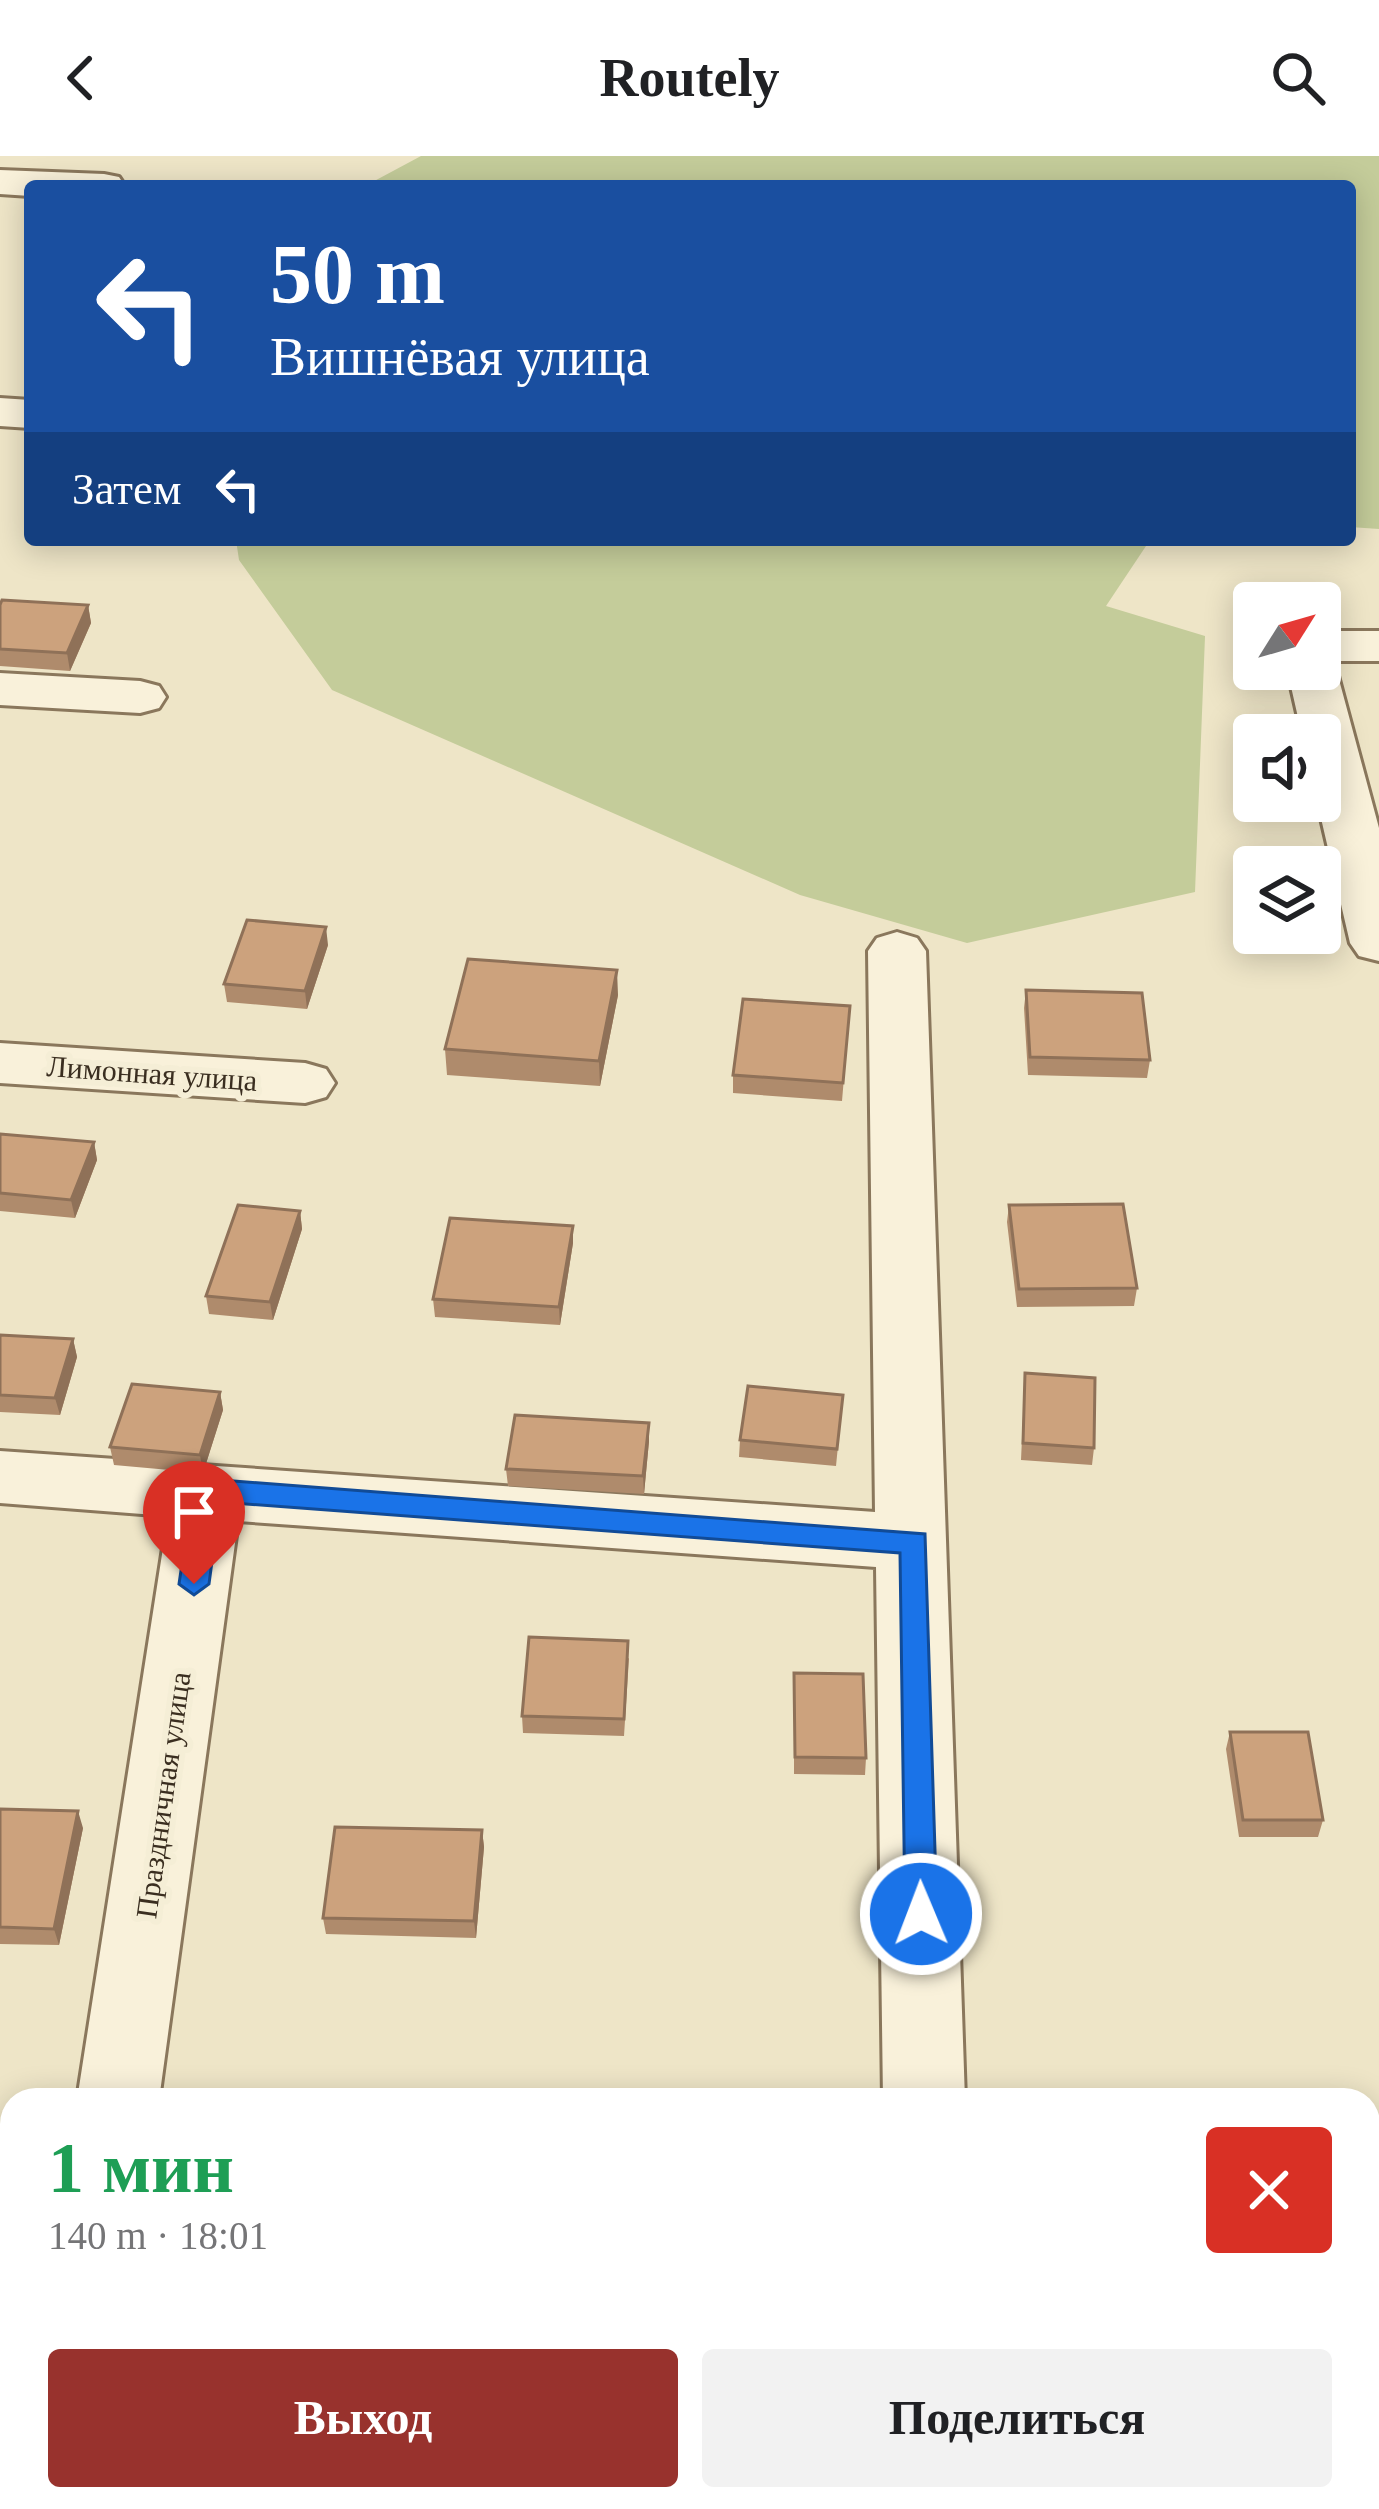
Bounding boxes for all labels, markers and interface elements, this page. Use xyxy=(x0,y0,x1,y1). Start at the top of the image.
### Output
icon: back xyxy=(48,45,114,111)
icon: search xyxy=(1265,45,1331,111)
text: Routely xyxy=(600,48,779,108)
icon: left xyxy=(72,228,228,384)
text: 50 m xyxy=(270,228,445,321)
text: Вишнёвая улица xyxy=(270,327,650,387)
icon: left xyxy=(205,456,271,522)
text: Затем xyxy=(72,464,181,514)
north arrow xyxy=(1233,582,1341,690)
map controls xyxy=(1233,582,1341,954)
button: sound xyxy=(1233,714,1341,822)
button: layers xyxy=(1233,846,1341,954)
street label: Лимонная улица xyxy=(46,1049,258,1097)
pin xyxy=(143,1461,245,1584)
icon: arrive xyxy=(161,1479,227,1545)
street label: Праздничная улица xyxy=(129,1670,197,1920)
position arrow xyxy=(858,1851,984,1977)
button: close xyxy=(1206,2127,1332,2253)
text: 1 мин xyxy=(48,2128,234,2208)
text: 140 m · 18:01 xyxy=(48,2214,268,2257)
button: Выход xyxy=(48,2349,678,2487)
button: Поделиться xyxy=(702,2349,1332,2487)

